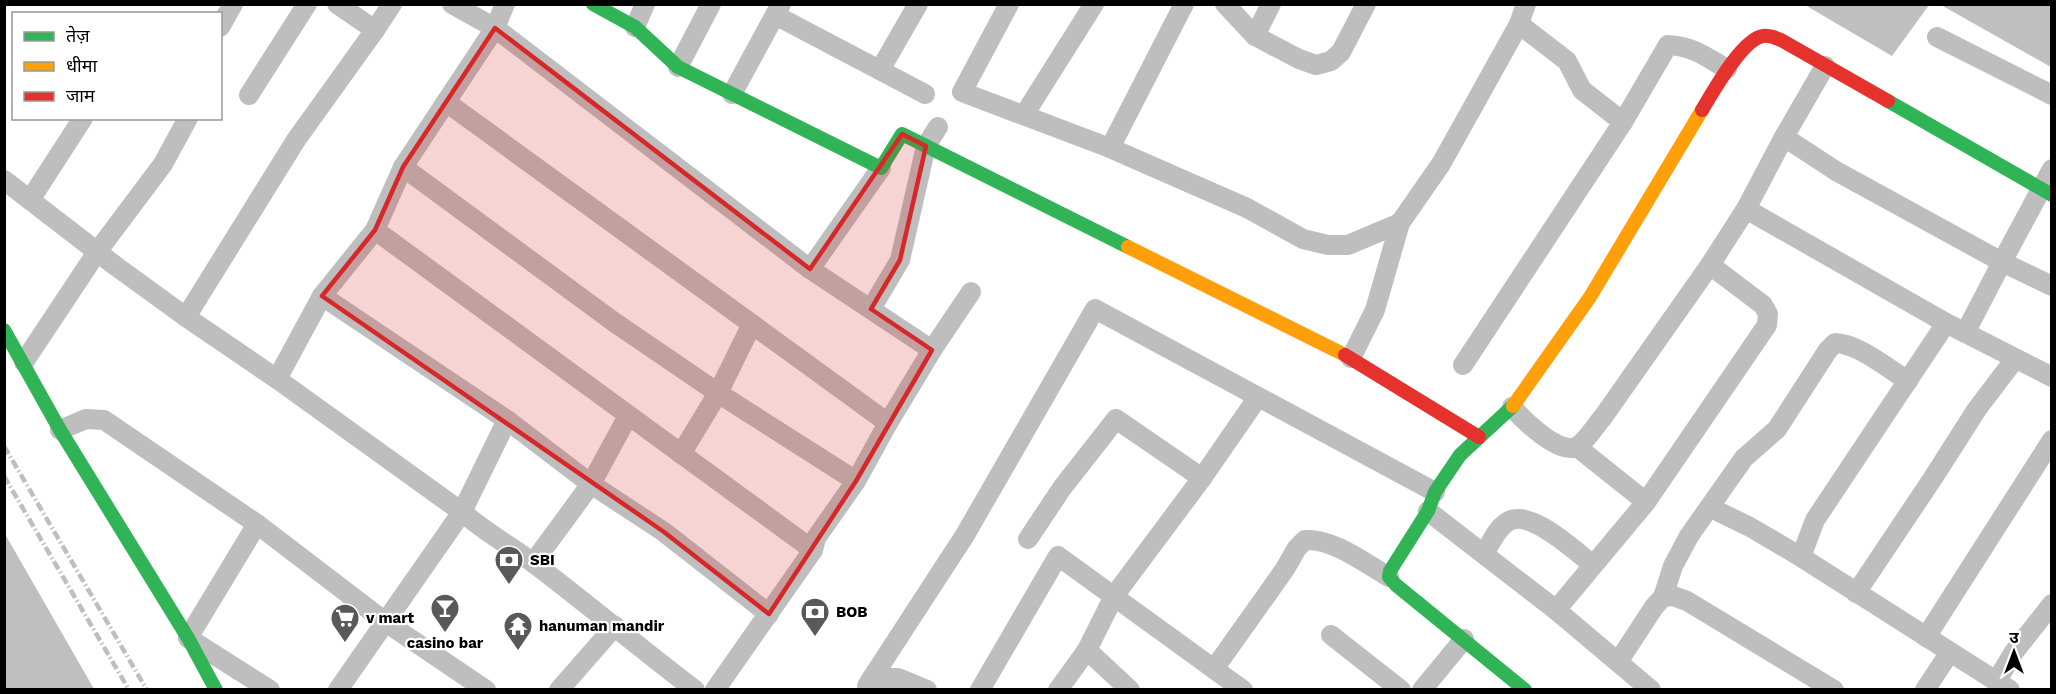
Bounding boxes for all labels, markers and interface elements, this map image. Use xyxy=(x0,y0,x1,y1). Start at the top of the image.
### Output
legend xyxy=(12,12,222,120)
text: तेज़ xyxy=(66,25,90,46)
text: धीमा xyxy=(66,55,97,76)
text: जाम xyxy=(66,85,96,106)
bank icon: SBI xyxy=(493,544,525,586)
place label: SBI xyxy=(530,551,555,569)
bar icon: casino bar xyxy=(429,592,461,634)
bank icon: BOB xyxy=(799,596,831,638)
supermarket icon: v mart xyxy=(329,602,361,644)
place label: BOB xyxy=(836,603,868,621)
place label: v mart xyxy=(365,609,414,627)
temple icon: hanuman mandir xyxy=(502,610,534,652)
place label: hanuman mandir xyxy=(539,617,665,635)
north arrow xyxy=(1984,622,2044,682)
text: उ xyxy=(2009,628,2019,647)
place label: casino bar xyxy=(407,634,484,652)

